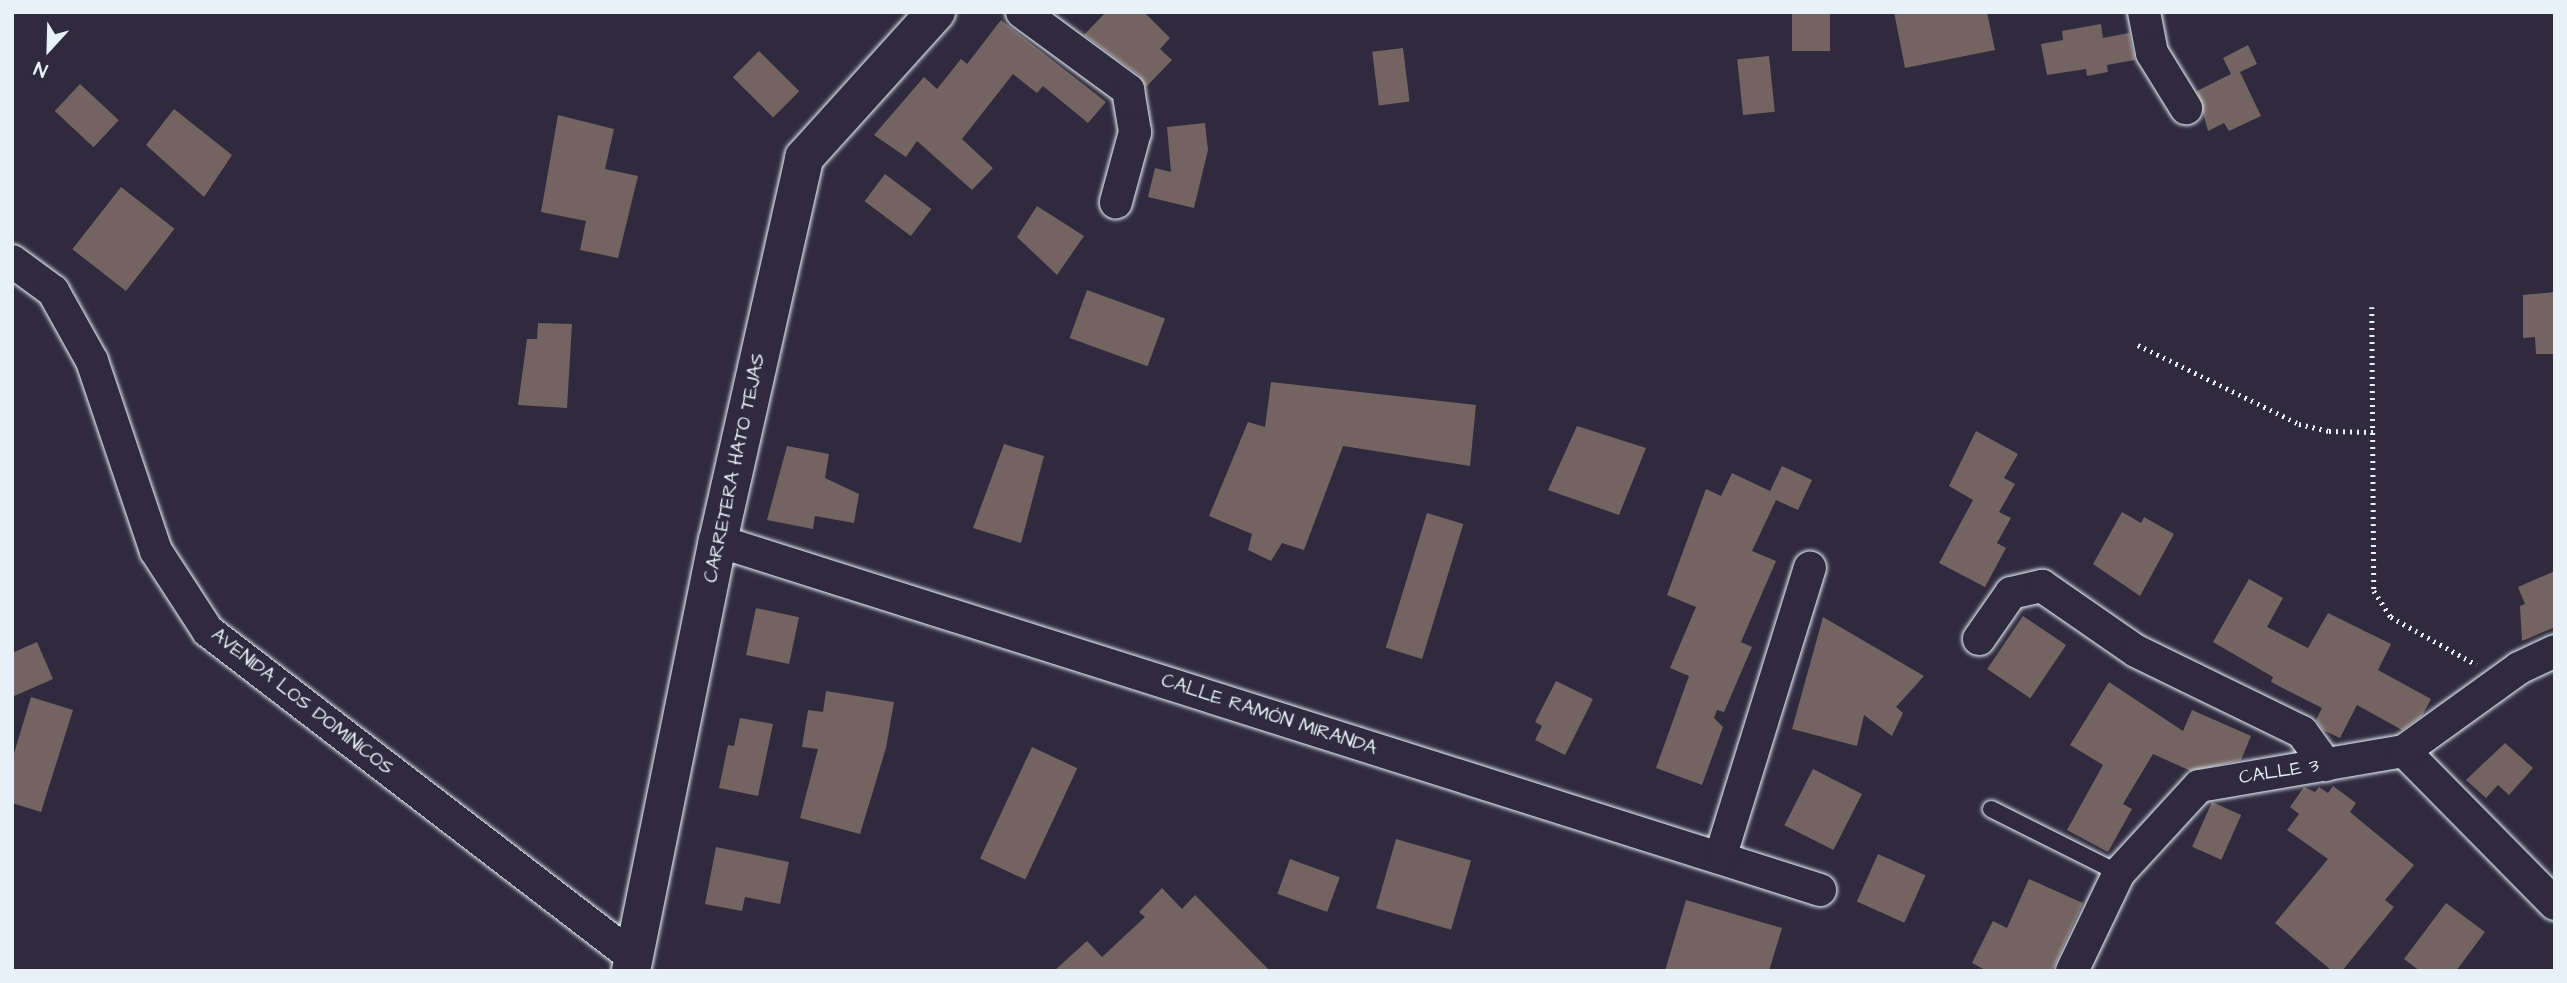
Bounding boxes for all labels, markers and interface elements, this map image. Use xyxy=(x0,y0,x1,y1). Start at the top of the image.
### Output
north arrow xyxy=(14,14,84,84)
text: N xyxy=(30,54,52,84)
street label: CARRETERA HATO TEJAS xyxy=(700,351,770,585)
street label: AVENIDA LOS DOMINICOS xyxy=(206,624,398,780)
street label: CALLE RAMÓN MIRANDA xyxy=(1158,669,1380,761)
street label: CALLE 3 xyxy=(2237,754,2321,790)

